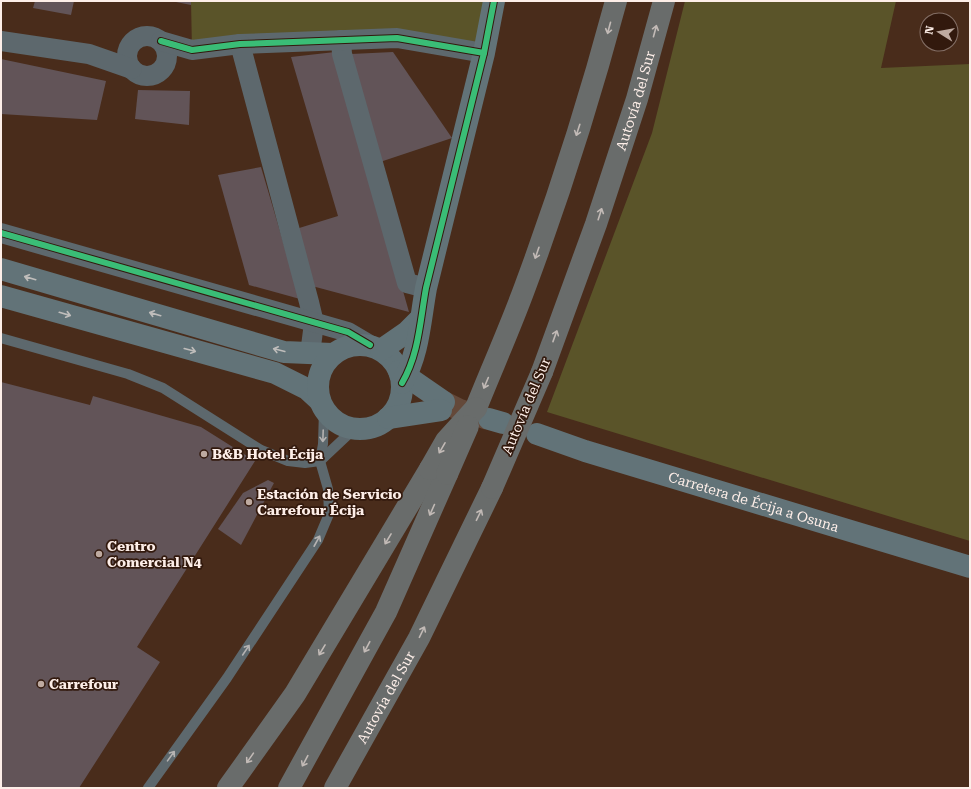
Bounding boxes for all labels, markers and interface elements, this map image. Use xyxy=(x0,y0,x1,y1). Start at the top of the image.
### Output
north arrow xyxy=(919,12,959,52)
one-way arrow xyxy=(605,21,612,34)
text: N xyxy=(922,24,937,36)
one-way arrow xyxy=(652,25,660,38)
street label: Autovía del Sur xyxy=(613,49,658,153)
one-way arrow xyxy=(574,124,581,137)
one-way arrow xyxy=(597,207,604,220)
one-way arrow xyxy=(533,247,540,260)
one-way arrow xyxy=(24,274,37,281)
one-way arrow xyxy=(148,310,161,317)
one-way arrow xyxy=(59,311,72,318)
one-way arrow xyxy=(552,330,560,342)
one-way arrow xyxy=(273,346,286,354)
one-way arrow xyxy=(184,347,197,354)
street label: Autovía del Sur xyxy=(498,355,554,457)
one-way arrow xyxy=(482,377,489,389)
one-way arrow xyxy=(320,429,327,442)
one-way arrow xyxy=(437,442,445,454)
place label: B&B Hotel Écija xyxy=(212,446,324,462)
marker: B&B Hotel Écija xyxy=(199,449,209,459)
street label: Carretera de Écija a Osuna xyxy=(666,469,841,535)
place label: Estación de Servicio Carrefour Écija xyxy=(257,486,402,518)
marker: Estación de Servicio Carrefour Écija xyxy=(244,497,254,507)
one-way arrow xyxy=(427,504,435,516)
one-way arrow xyxy=(476,509,483,521)
one-way arrow xyxy=(384,533,392,544)
one-way arrow xyxy=(313,535,321,547)
place label: Centro Comercial N4 xyxy=(107,538,202,570)
marker: Centro Comercial N4 xyxy=(94,549,104,559)
one-way arrow xyxy=(419,626,426,638)
one-way arrow xyxy=(363,641,371,653)
one-way arrow xyxy=(317,644,325,656)
one-way arrow xyxy=(242,645,250,656)
street label: Autovía del Sur xyxy=(354,648,418,746)
place label: Carrefour xyxy=(49,676,119,692)
marker: Carrefour xyxy=(36,679,46,689)
one-way arrow xyxy=(166,751,175,762)
one-way arrow xyxy=(245,753,254,764)
one-way arrow xyxy=(301,755,309,767)

